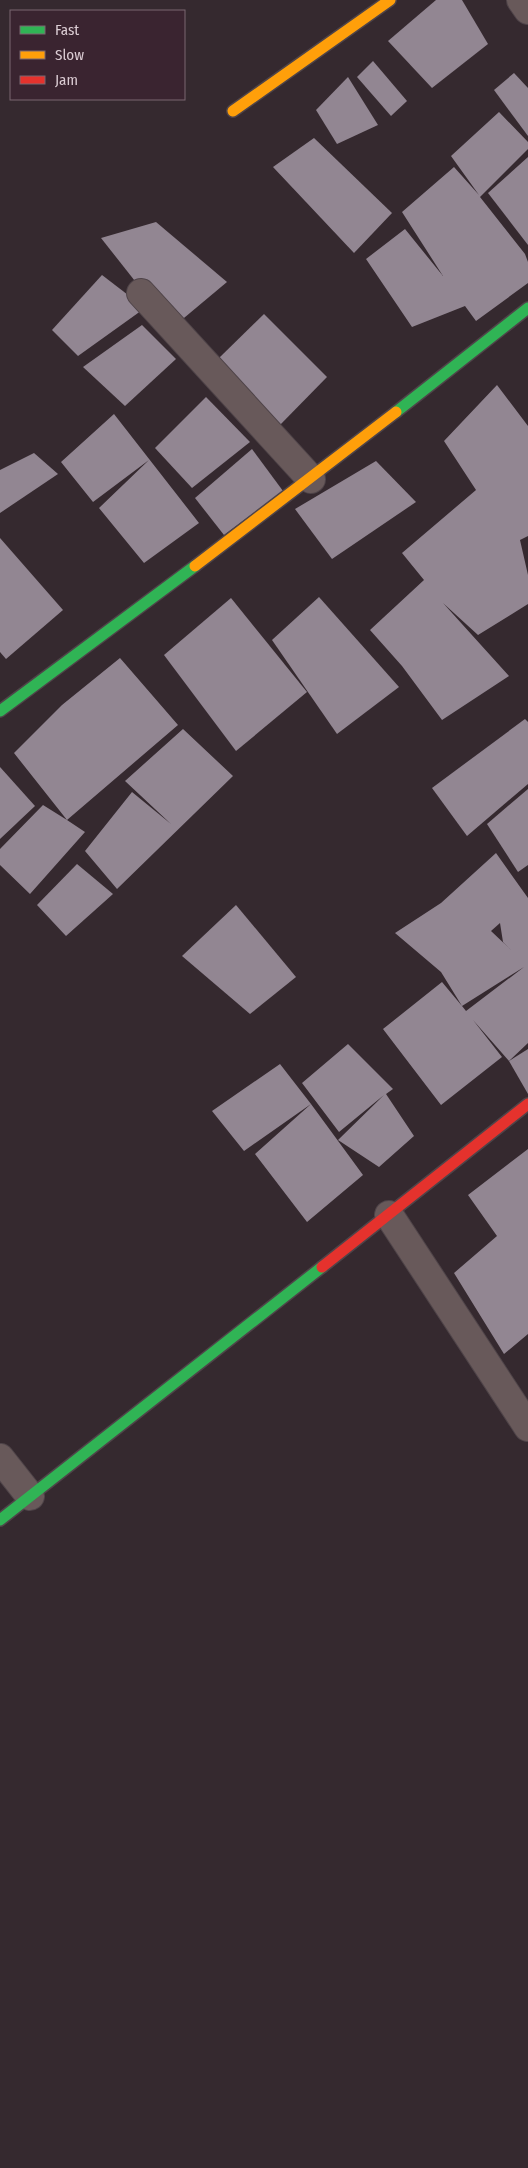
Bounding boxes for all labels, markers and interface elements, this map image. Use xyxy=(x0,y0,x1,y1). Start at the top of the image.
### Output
legend xyxy=(10,10,185,100)
text: Fast xyxy=(55,21,79,39)
text: Slow xyxy=(55,46,84,64)
text: Jam xyxy=(55,71,78,89)

